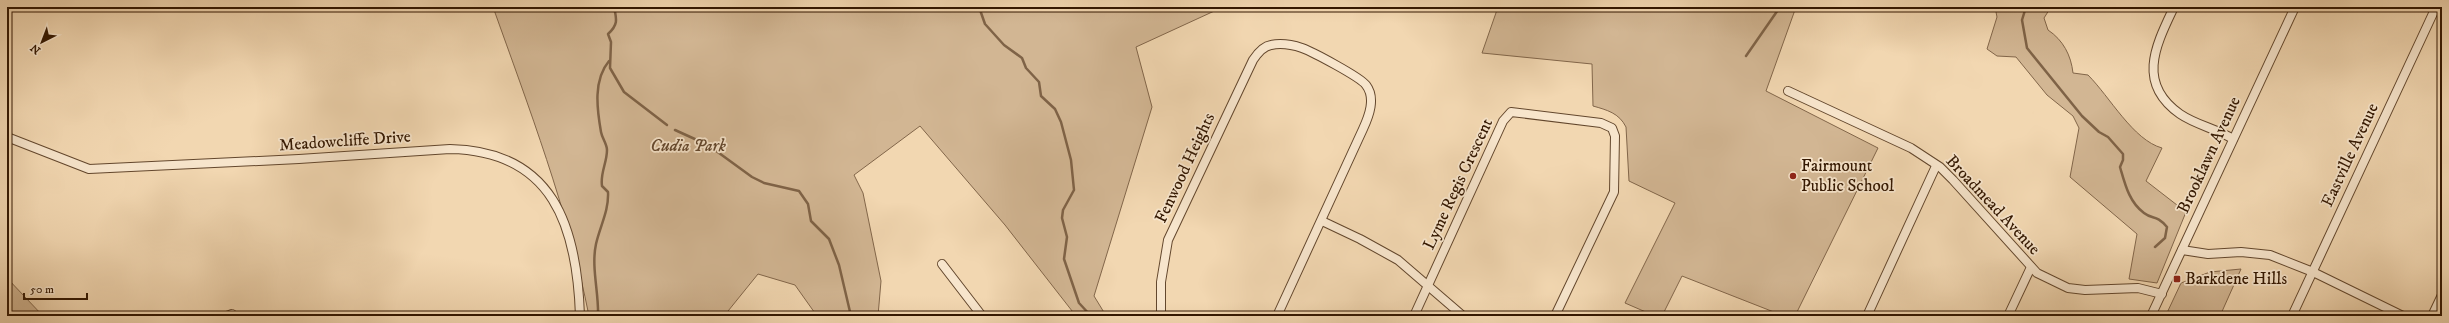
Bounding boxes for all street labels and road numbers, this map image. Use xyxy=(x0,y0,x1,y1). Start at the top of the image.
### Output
street label: Brooklawn Avenue xyxy=(2172,93,2246,217)
street label: Eastville Avenue xyxy=(2316,100,2384,210)
street label: Fenwood Heights xyxy=(1150,109,1220,227)
street label: Lyme Regis Crescent xyxy=(1418,114,1498,253)
street label: Meadowcliffe Drive xyxy=(278,125,412,157)
street label: Broadmead Avenue xyxy=(1941,150,2045,260)

